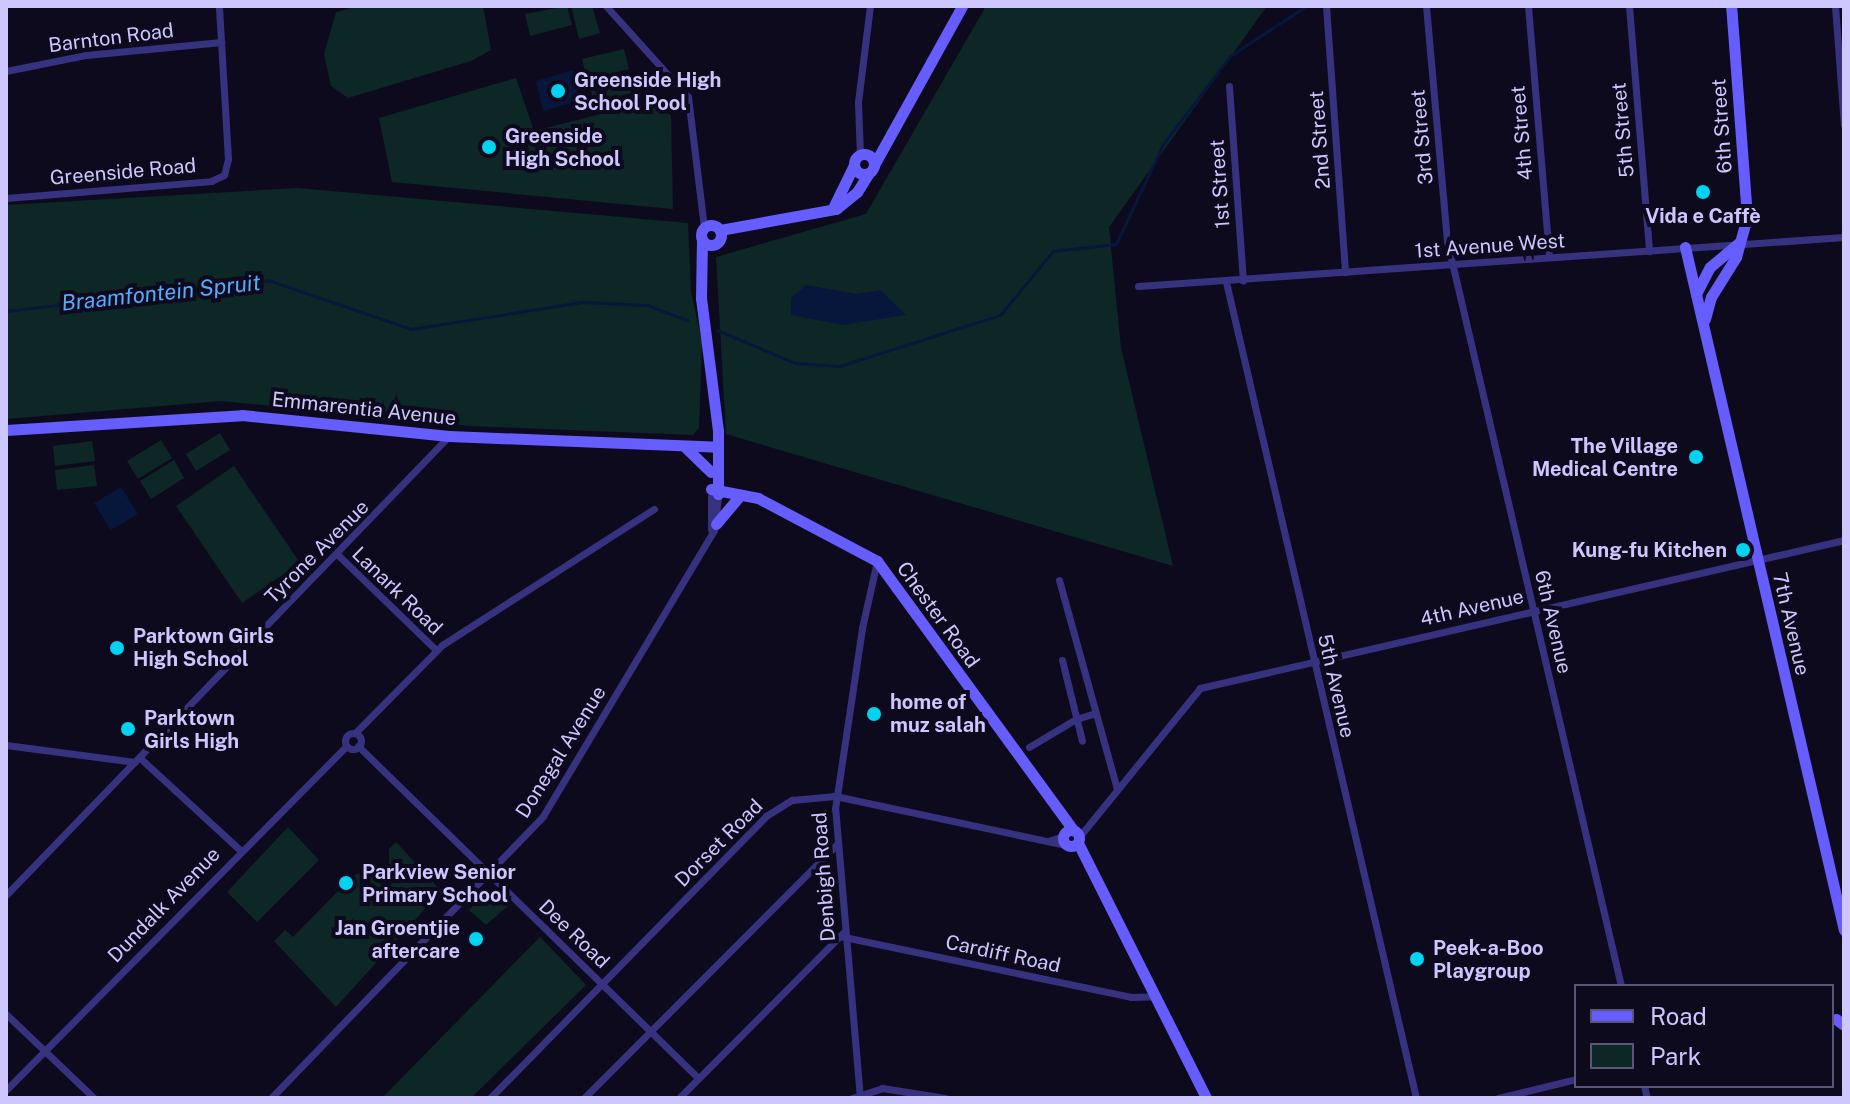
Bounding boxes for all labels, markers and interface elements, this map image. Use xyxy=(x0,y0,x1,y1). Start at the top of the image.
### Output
street label: Barnton Road xyxy=(47,18,175,58)
place label: Greenside High School Pool xyxy=(574,68,721,115)
street label: 6th Street xyxy=(1707,78,1737,174)
street label: 5th Street xyxy=(1607,81,1639,179)
marker: Greenside High School Pool xyxy=(549,82,567,100)
street label: 4th Street xyxy=(1506,85,1538,181)
street label: 3rd Street xyxy=(1406,88,1438,186)
street label: 2nd Street xyxy=(1305,90,1335,190)
place label: Greenside High School xyxy=(505,124,621,171)
marker: Greenside High School xyxy=(480,138,498,156)
street label: 1st Street xyxy=(1205,139,1235,229)
street label: Greenside Road xyxy=(49,154,197,190)
marker: Vida e Caffè xyxy=(1694,183,1712,201)
place label: Vida e Caffè xyxy=(1645,204,1761,228)
street label: 1st Avenue West xyxy=(1414,229,1566,263)
water label: Braamfontein Spruit xyxy=(60,269,262,317)
street label: Emmarentia Avenue xyxy=(271,387,457,431)
place label: The Village Medical Centre xyxy=(1532,434,1678,481)
marker: The Village Medical Centre xyxy=(1685,446,1707,468)
street label: Tyrone Avenue xyxy=(260,495,374,609)
place label: Kung-fu Kitchen xyxy=(1572,538,1727,562)
marker: Kung-fu Kitchen xyxy=(1734,541,1752,559)
street label: Lanark Road xyxy=(347,542,447,640)
street label: Chester Road xyxy=(891,557,985,673)
street label: 6th Avenue xyxy=(1529,568,1577,676)
street label: 7th Avenue xyxy=(1768,570,1814,678)
street label: 4th Avenue xyxy=(1418,584,1526,632)
place label: Parktown Girls High School xyxy=(133,624,274,671)
street label: 5th Avenue xyxy=(1312,632,1360,740)
marker: Parktown Girls High School xyxy=(108,639,126,657)
street label: Donegal Avenue xyxy=(511,682,611,822)
place label: home of muz salah xyxy=(890,690,986,737)
marker: home of muz salah xyxy=(865,705,883,723)
place label: Parktown Girls High xyxy=(144,706,239,753)
marker: Parktown Girls High xyxy=(119,720,137,738)
street label: Dorset Road xyxy=(670,794,768,892)
street label: Denbigh Road xyxy=(808,811,840,943)
street label: Dundalk Avenue xyxy=(103,842,225,968)
place label: Parkview Senior Primary School xyxy=(362,860,516,907)
marker: Parkview Senior Primary School xyxy=(337,874,355,892)
street label: Dee Road xyxy=(534,895,614,973)
place label: Jan Groentjie aftercare xyxy=(335,916,460,963)
marker: Jan Groentjie aftercare xyxy=(467,930,485,948)
street label: Cardiff Road xyxy=(943,930,1063,978)
place label: Peek-a-Boo Playgroup xyxy=(1433,936,1543,983)
marker: Peek-a-Boo Playgroup xyxy=(1408,950,1426,968)
legend xyxy=(1574,984,1834,1088)
text: Road xyxy=(1650,1002,1707,1030)
text: Park xyxy=(1650,1042,1701,1070)

